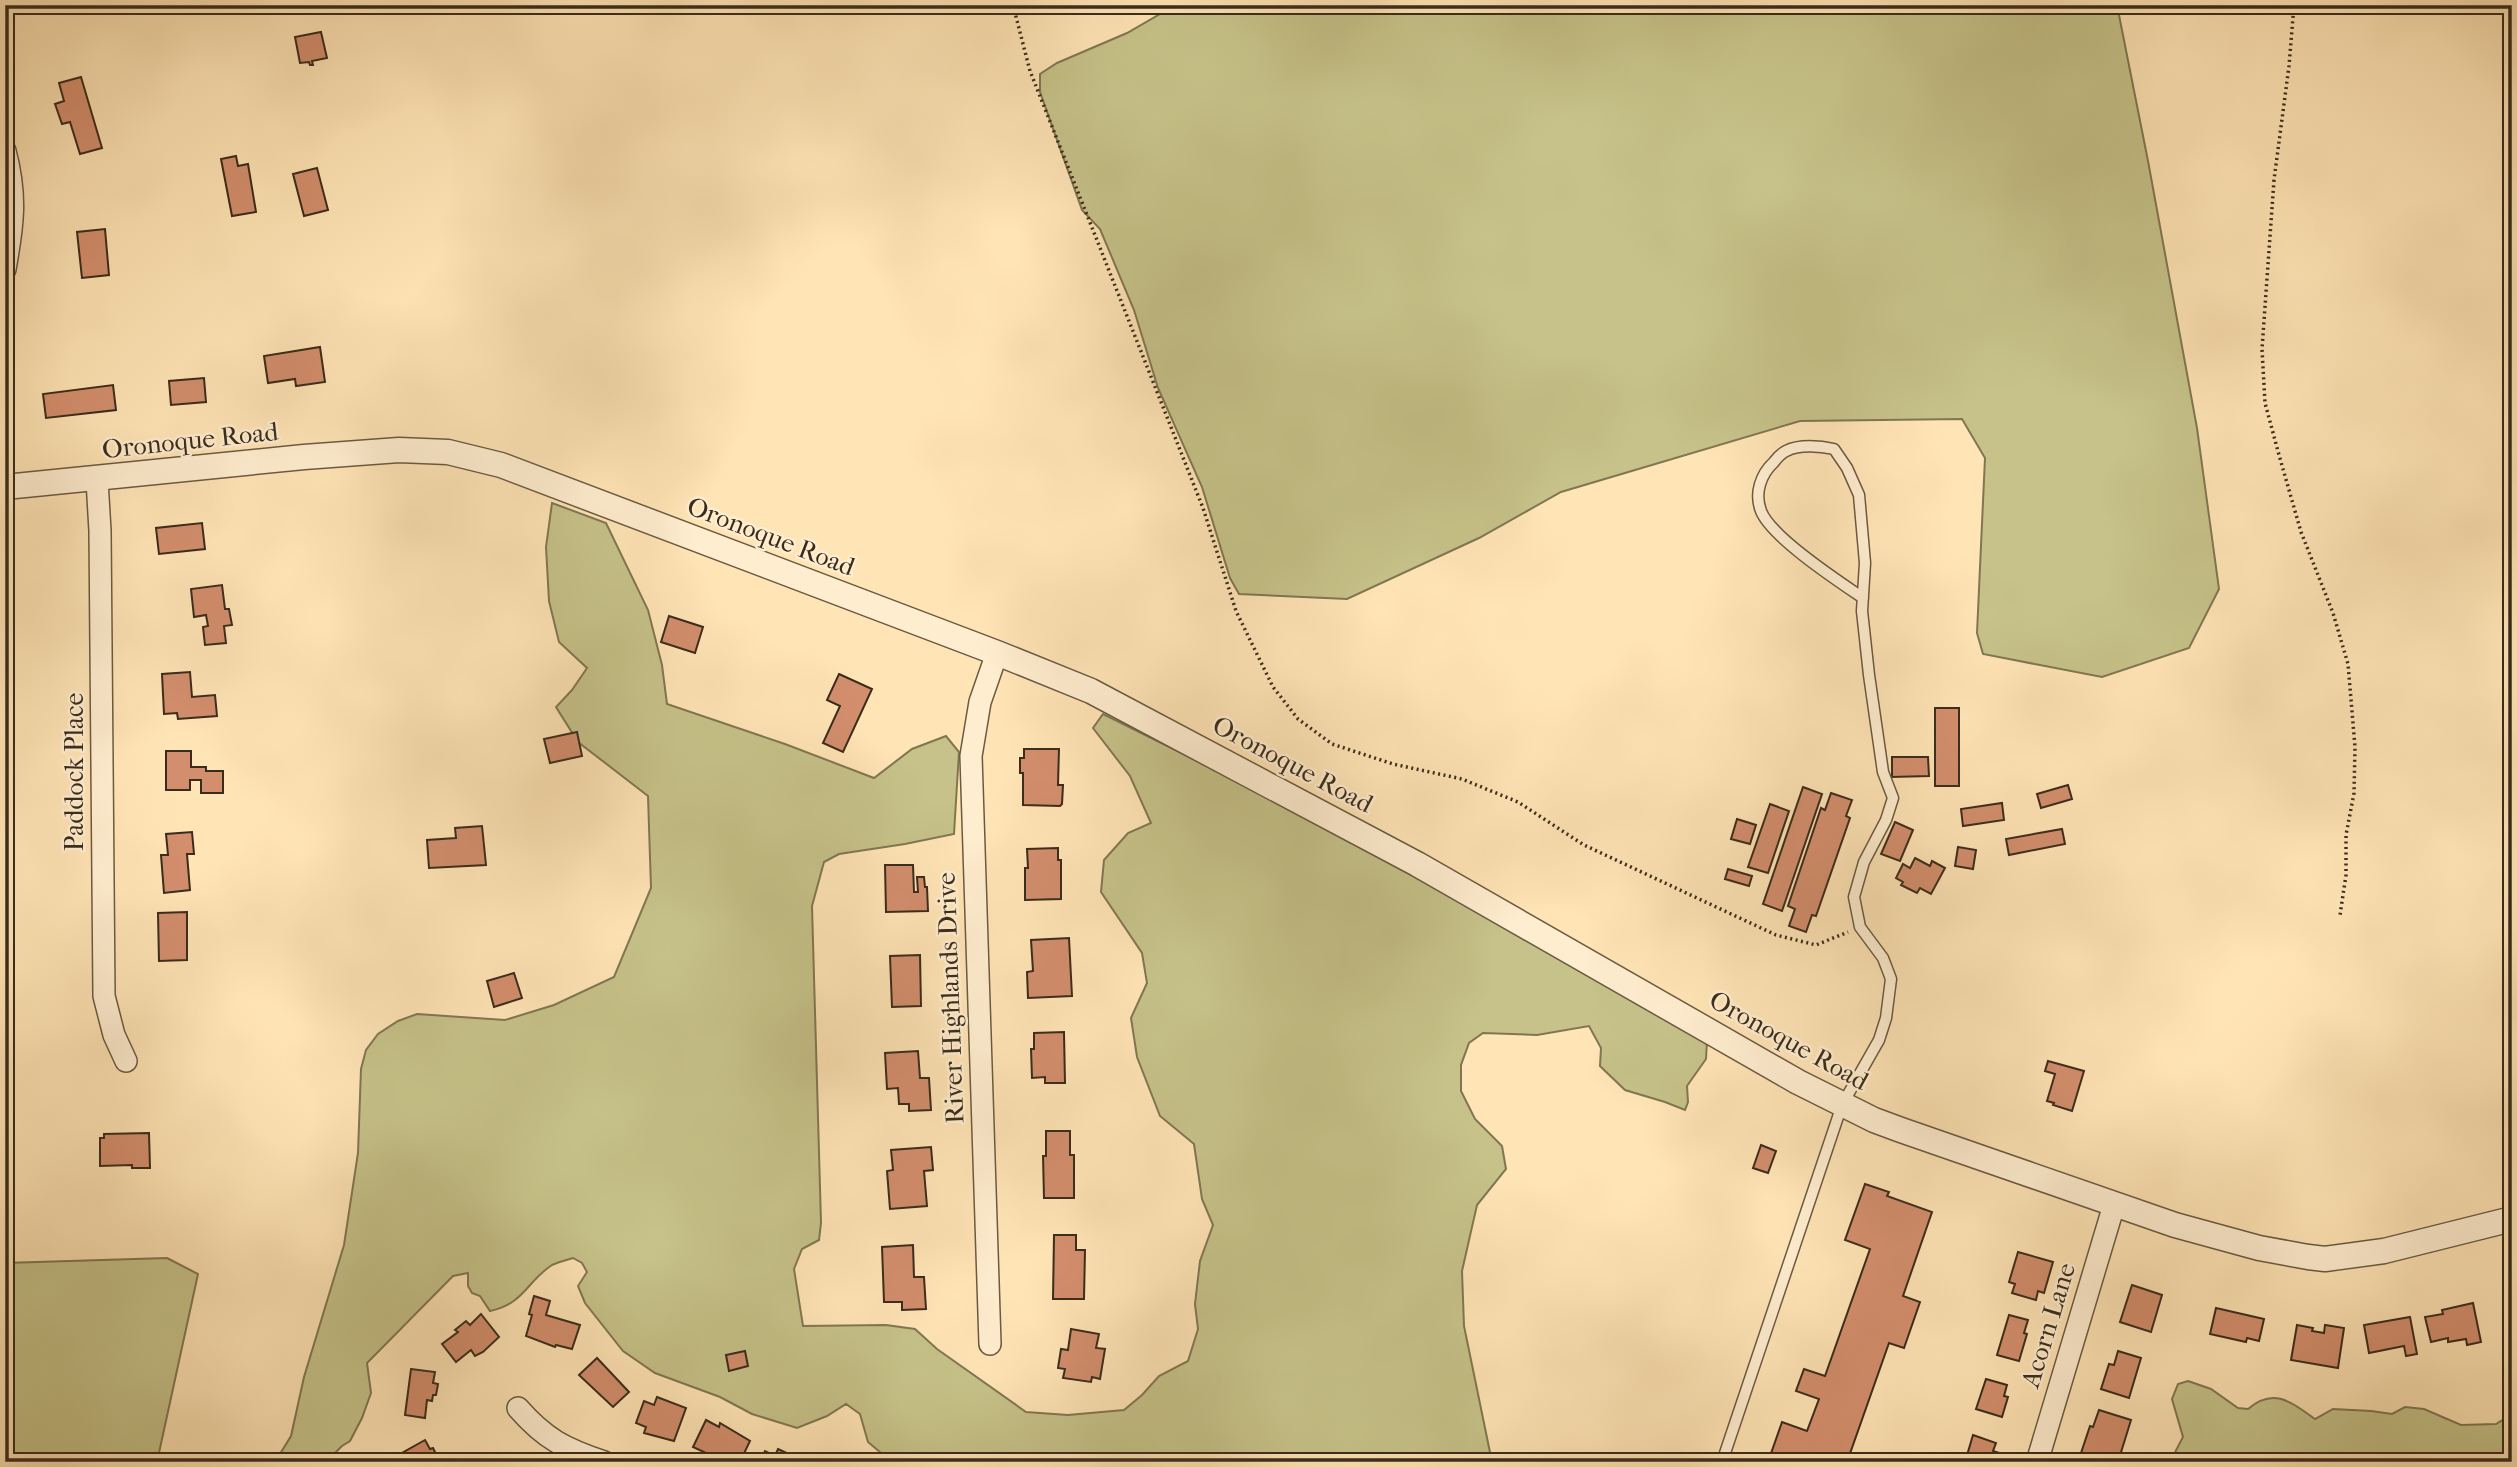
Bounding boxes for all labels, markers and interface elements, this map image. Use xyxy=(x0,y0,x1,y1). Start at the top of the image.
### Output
street label: Oronoque Road xyxy=(100,416,281,465)
street label: Oronoque Road xyxy=(683,490,860,583)
street label: Paddock Place xyxy=(59,693,90,851)
street label: Oronoque Road xyxy=(1207,709,1379,820)
street label: River Highlands Drive xyxy=(931,872,970,1124)
street label: Oronoque Road xyxy=(1704,984,1874,1097)
street label: Acorn Lane xyxy=(2015,1259,2082,1392)

